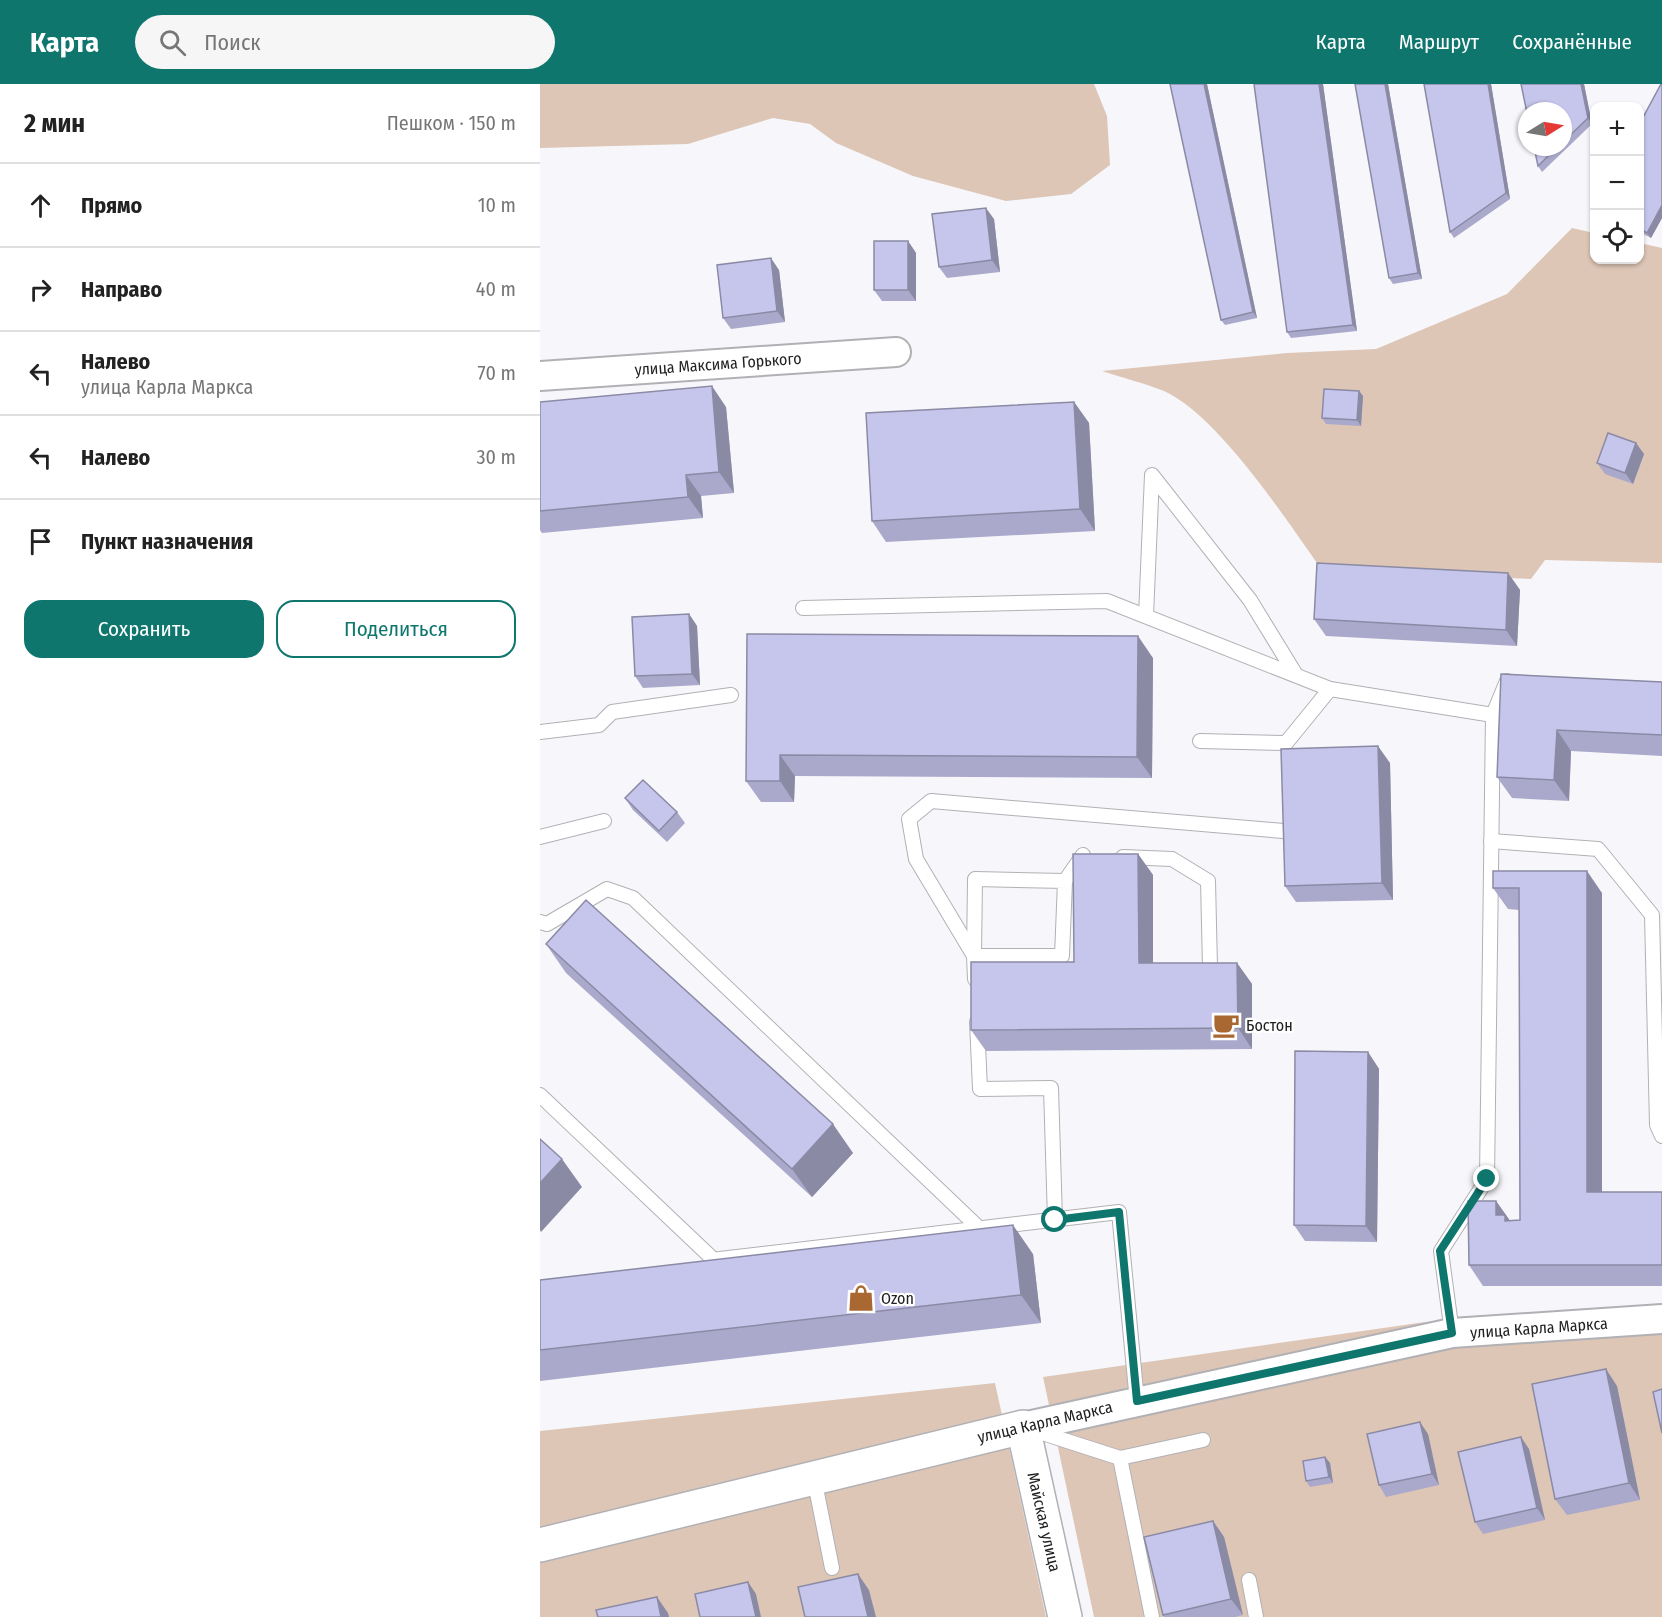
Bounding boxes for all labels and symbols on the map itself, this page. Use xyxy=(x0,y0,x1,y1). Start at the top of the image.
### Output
north arrow xyxy=(1518,102,1572,156)
street label: улица Максима Горького xyxy=(634,349,802,379)
cafe icon: Бостон xyxy=(1211,1010,1241,1040)
place label: Бостон xyxy=(1246,1016,1293,1035)
route end xyxy=(1473,1165,1499,1191)
route start xyxy=(1041,1206,1067,1232)
shop icon: Ozon xyxy=(846,1283,876,1313)
place label: Ozon xyxy=(881,1289,914,1308)
street label: улица Карла Маркса xyxy=(1470,1314,1609,1342)
street label: улица Карла Маркса xyxy=(976,1397,1114,1447)
street label: Майская улица xyxy=(1023,1470,1065,1574)

